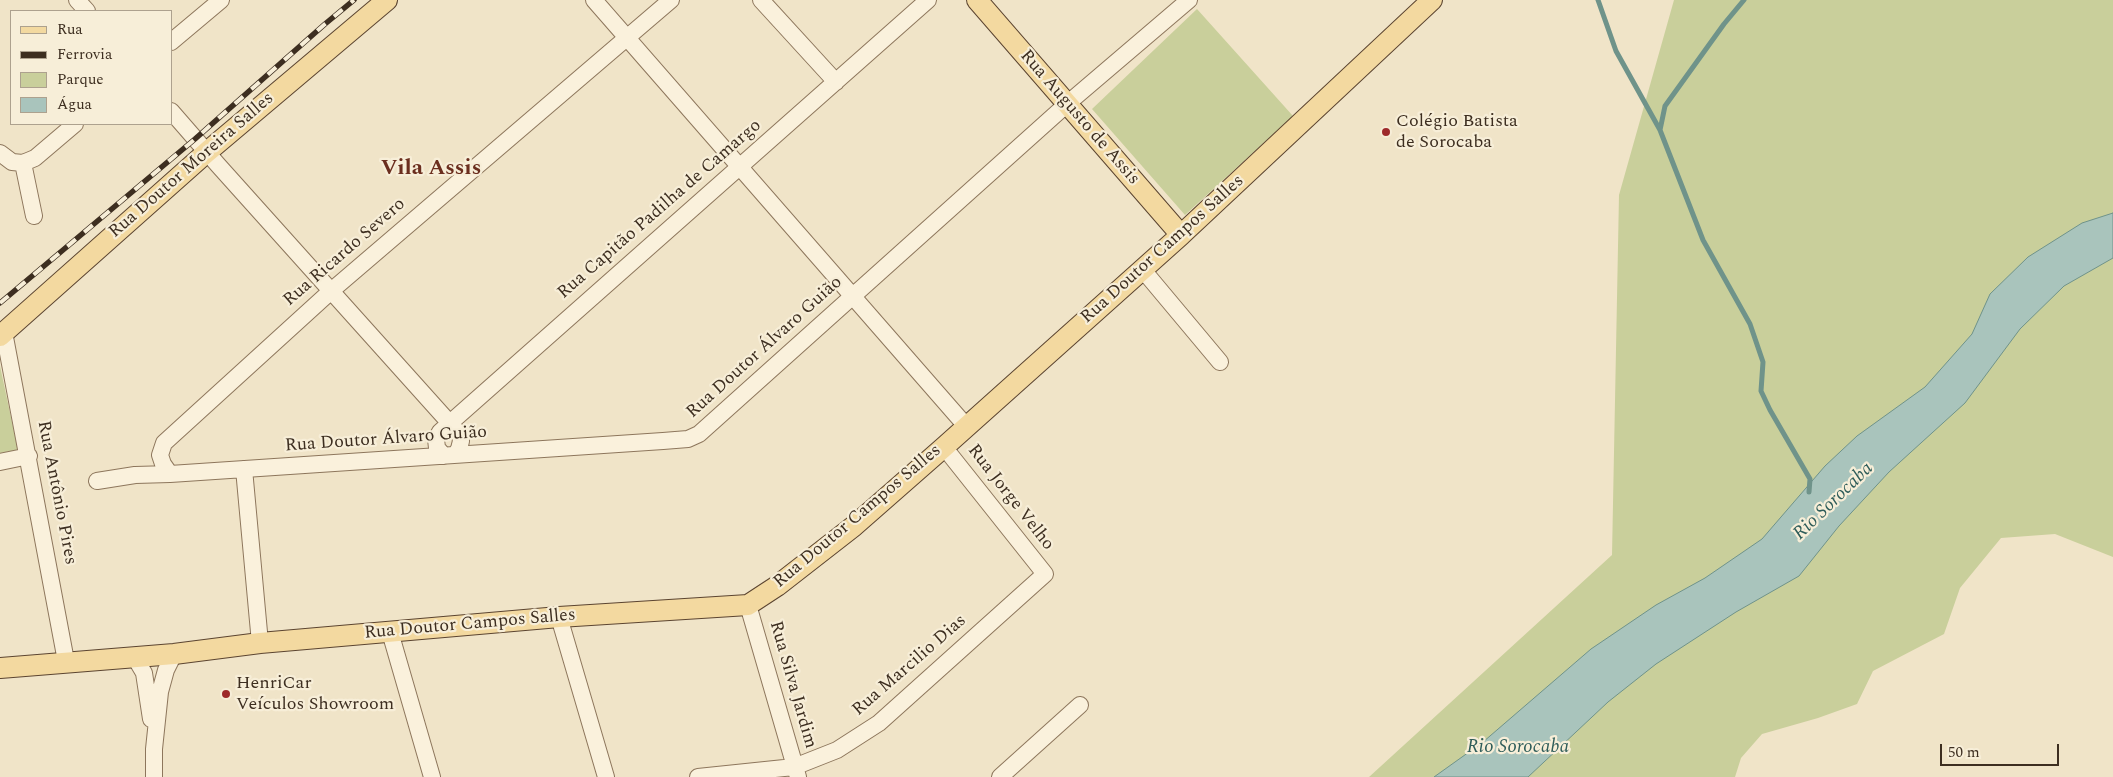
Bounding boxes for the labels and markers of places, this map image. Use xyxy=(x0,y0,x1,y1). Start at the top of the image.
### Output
place label: Colégio Batista de Sorocaba xyxy=(1396,111,1518,154)
marker: Colégio Batista de Sorocaba xyxy=(1380,126,1392,138)
place label: HenriCar Veículos Showroom xyxy=(236,673,394,716)
marker: HenriCar Veículos Showroom xyxy=(220,688,232,700)

